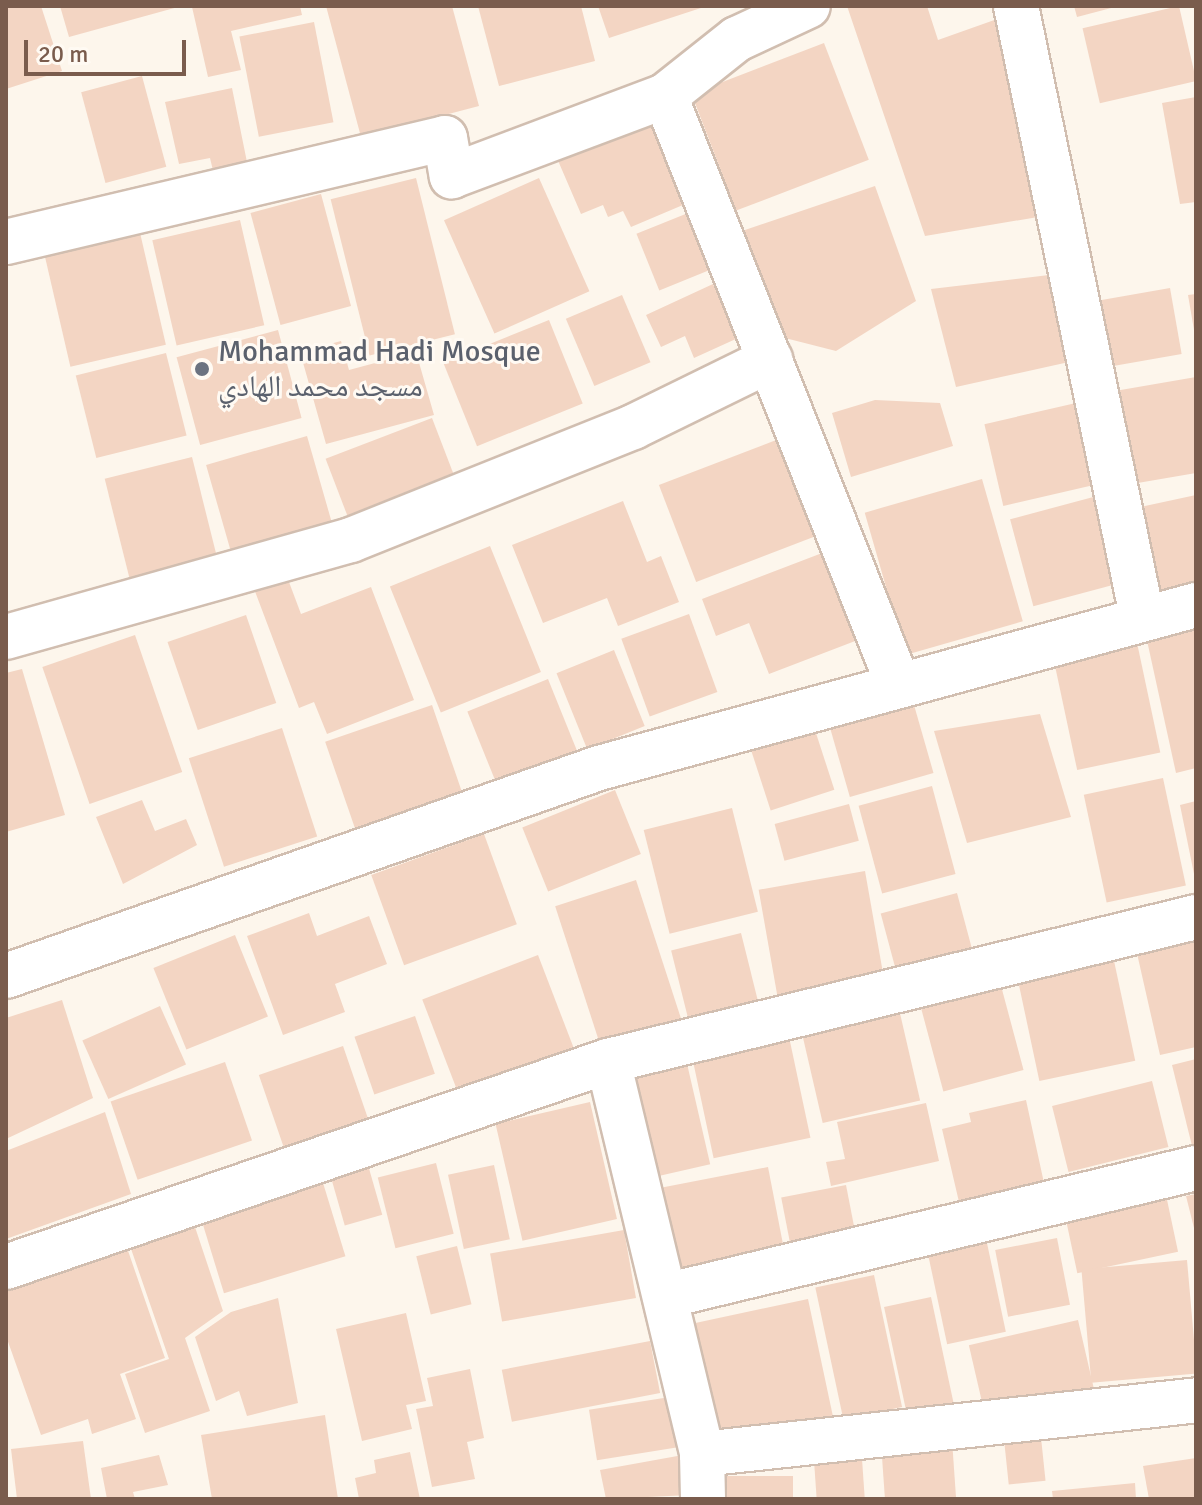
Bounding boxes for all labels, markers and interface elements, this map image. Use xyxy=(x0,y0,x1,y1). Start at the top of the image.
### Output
scale bar xyxy=(28,24,190,74)
text: 20 m xyxy=(38,39,88,69)
place label: Mohammad Hadi Mosque مسجد محمد الهادي xyxy=(218,334,541,404)
marker: Mohammad Hadi Mosque مسجد محمد الهادي xyxy=(193,360,211,378)

